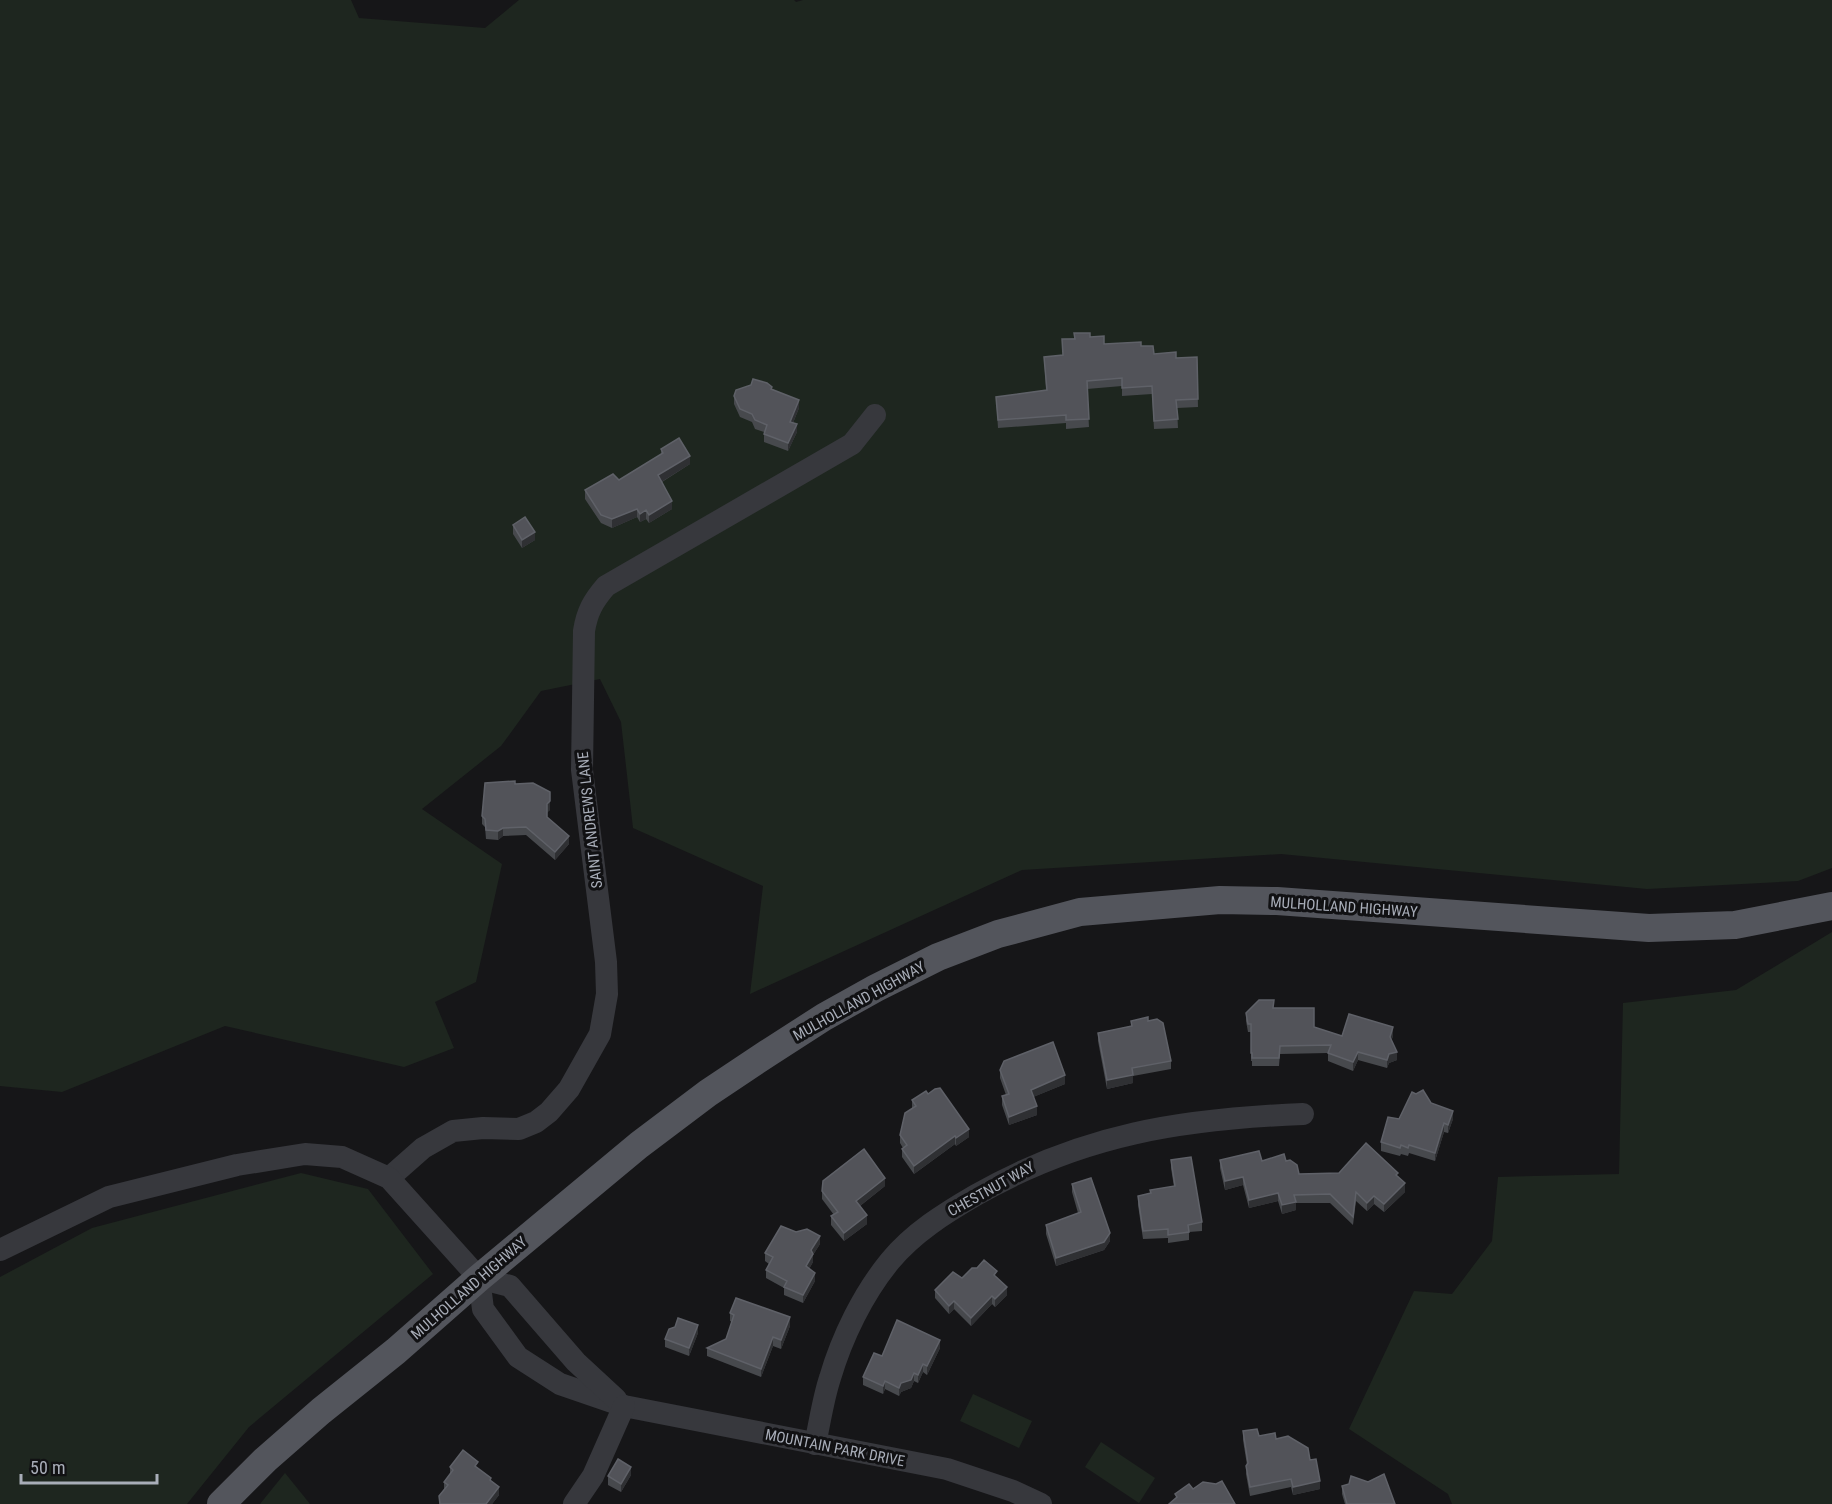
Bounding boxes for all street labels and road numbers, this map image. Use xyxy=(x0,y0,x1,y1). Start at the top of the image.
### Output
street label: SAINT ANDREWS LANE xyxy=(574,751,606,889)
street label: MULHOLLAND HIGHWAY xyxy=(1270,893,1418,921)
street label: MULHOLLAND HIGHWAY xyxy=(790,957,928,1045)
street label: CHESTNUT WAY xyxy=(944,1158,1038,1220)
street label: MULHOLLAND HIGHWAY xyxy=(407,1233,531,1343)
street label: MOUNTAIN PARK DRIVE xyxy=(764,1426,906,1470)

